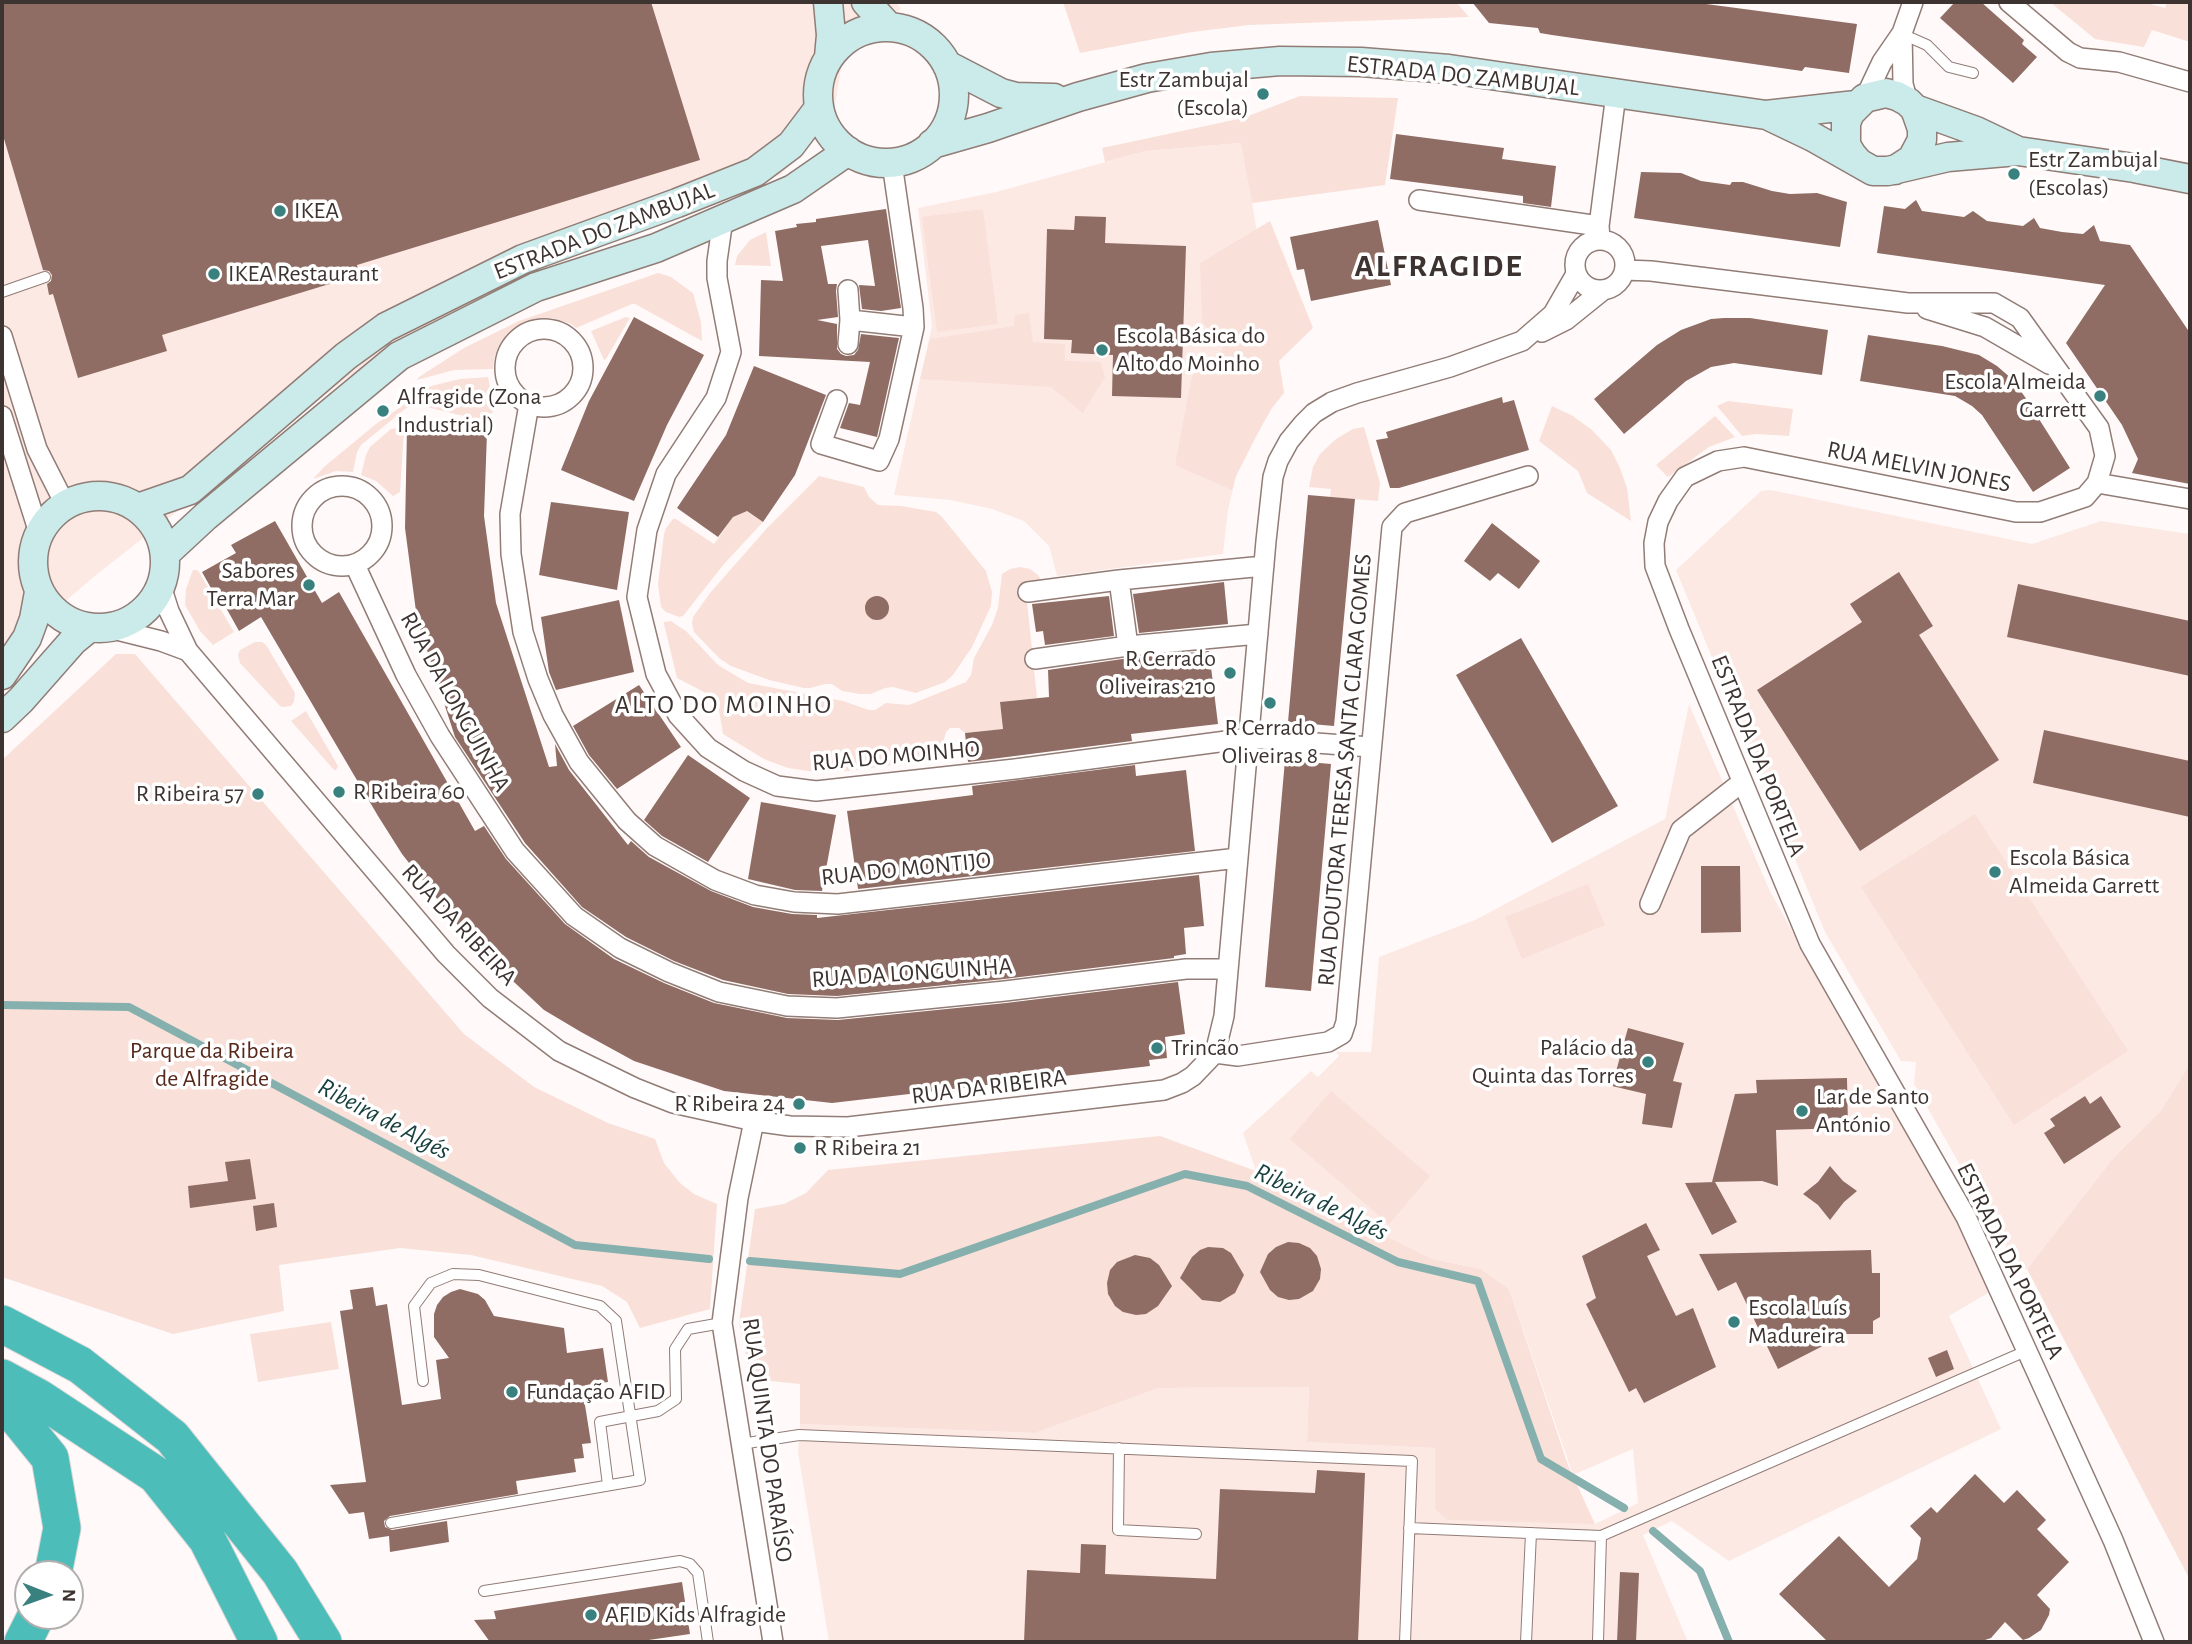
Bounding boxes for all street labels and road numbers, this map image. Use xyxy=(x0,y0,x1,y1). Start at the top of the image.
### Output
street label: ESTRADA DO ZAMBUJAL xyxy=(1345,49,1581,103)
street label: ESTRADA DO ZAMBUJAL xyxy=(490,176,718,286)
street label: RUA MELVIN JONES xyxy=(1825,435,2013,499)
street label: RUA DOUTORA TERESA SANTA CLARA GOMES xyxy=(1312,553,1378,987)
street label: RUA DA LONGUINHA xyxy=(394,607,516,797)
street label: ESTRADA DA PORTELA xyxy=(1704,651,1812,861)
street label: RUA DO MOINHO xyxy=(811,734,981,778)
street label: RUA DO MONTIJO xyxy=(820,846,992,892)
street label: RUA DA RIBEIRA xyxy=(395,858,523,992)
street label: RUA DA LONGUINHA xyxy=(811,952,1013,994)
street label: RUA DA RIBEIRA xyxy=(910,1063,1068,1111)
street label: ESTRADA DA PORTELA xyxy=(1950,1158,2070,1364)
street label: RUA QUINTA DO PARAÍSO xyxy=(736,1316,798,1564)

